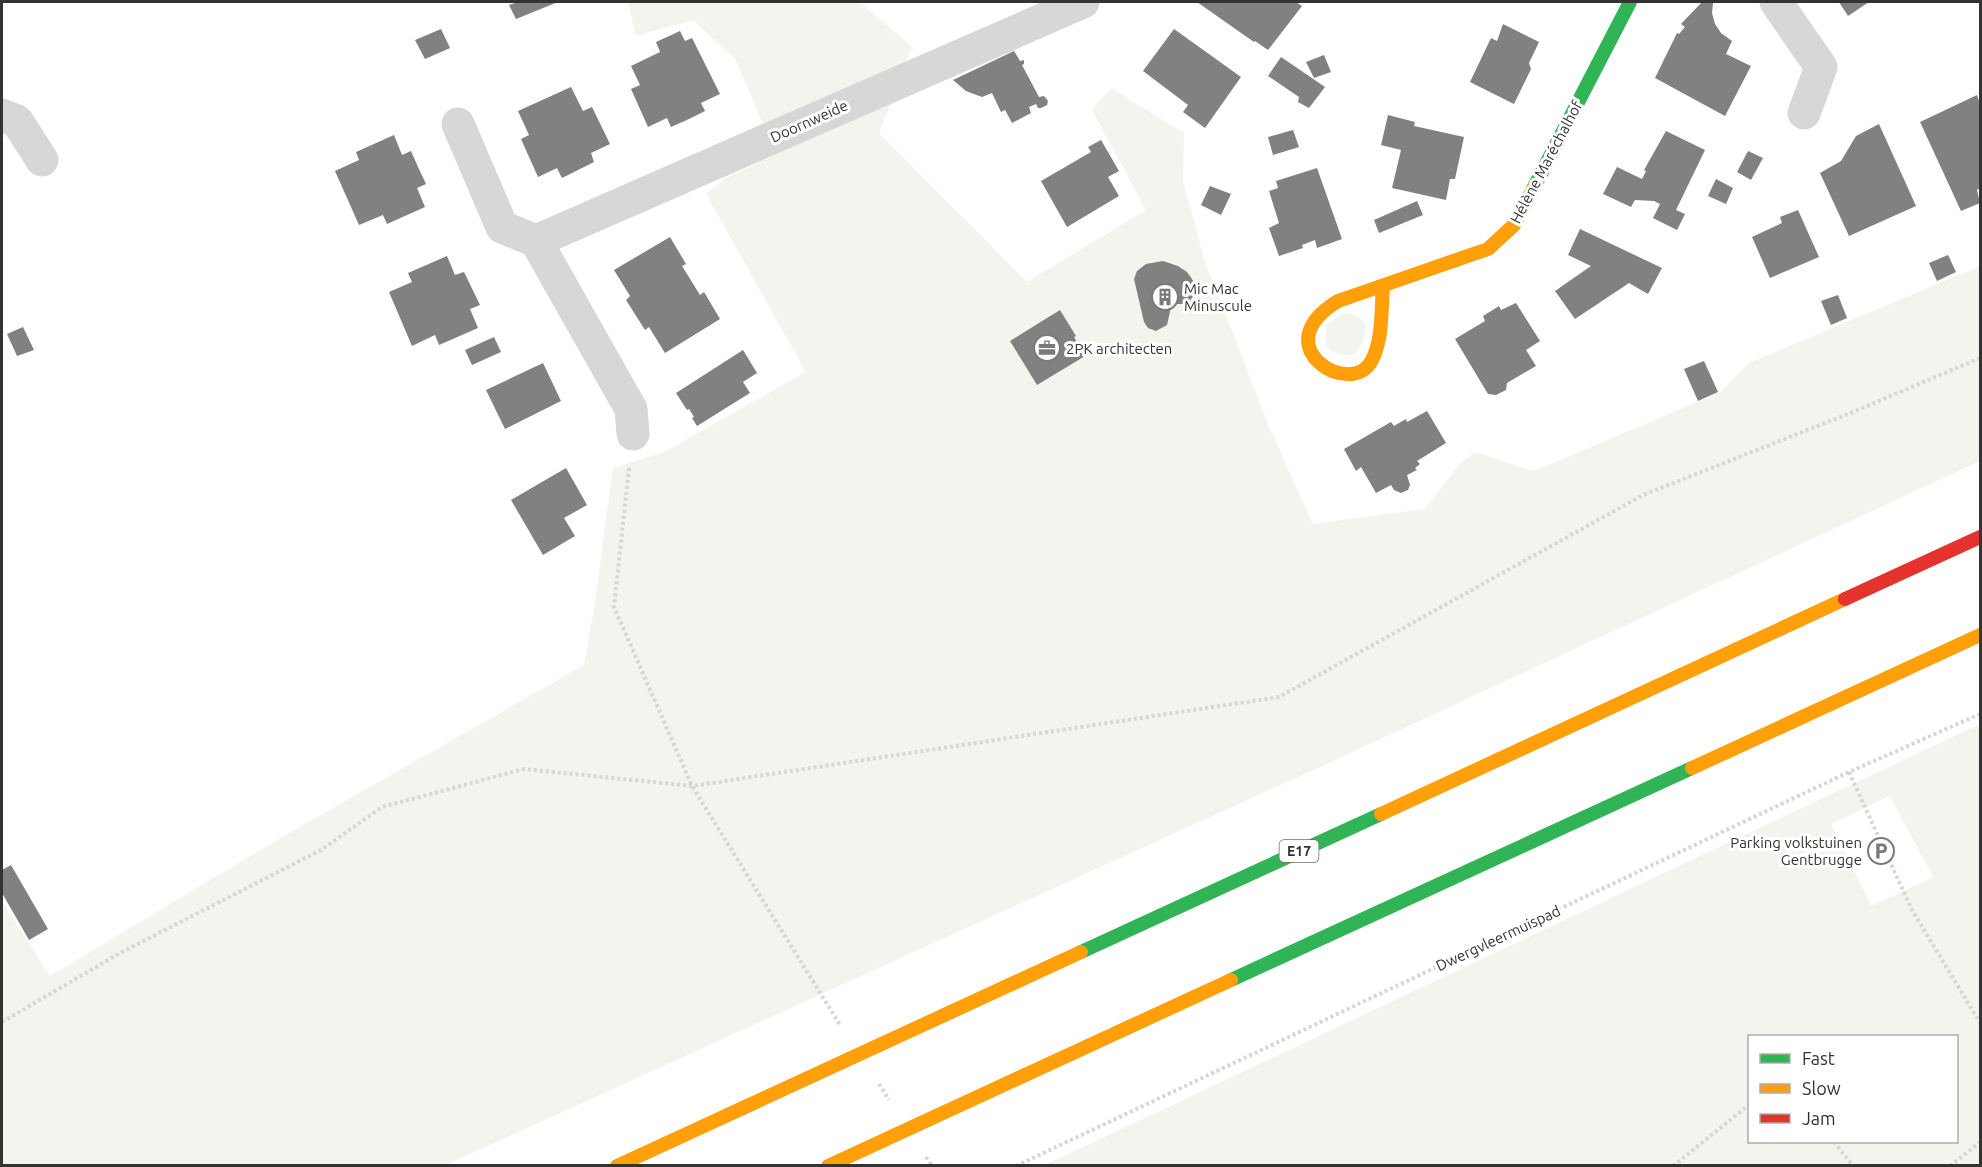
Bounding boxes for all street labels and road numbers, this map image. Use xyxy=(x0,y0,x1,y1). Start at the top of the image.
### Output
street label: Doornweide xyxy=(768,96,850,146)
street label: Hélène Maréchalhof xyxy=(1507,98,1586,226)
road number: E17 xyxy=(1280,840,1318,862)
street label: Dwergvleermuispad xyxy=(1433,902,1563,974)

